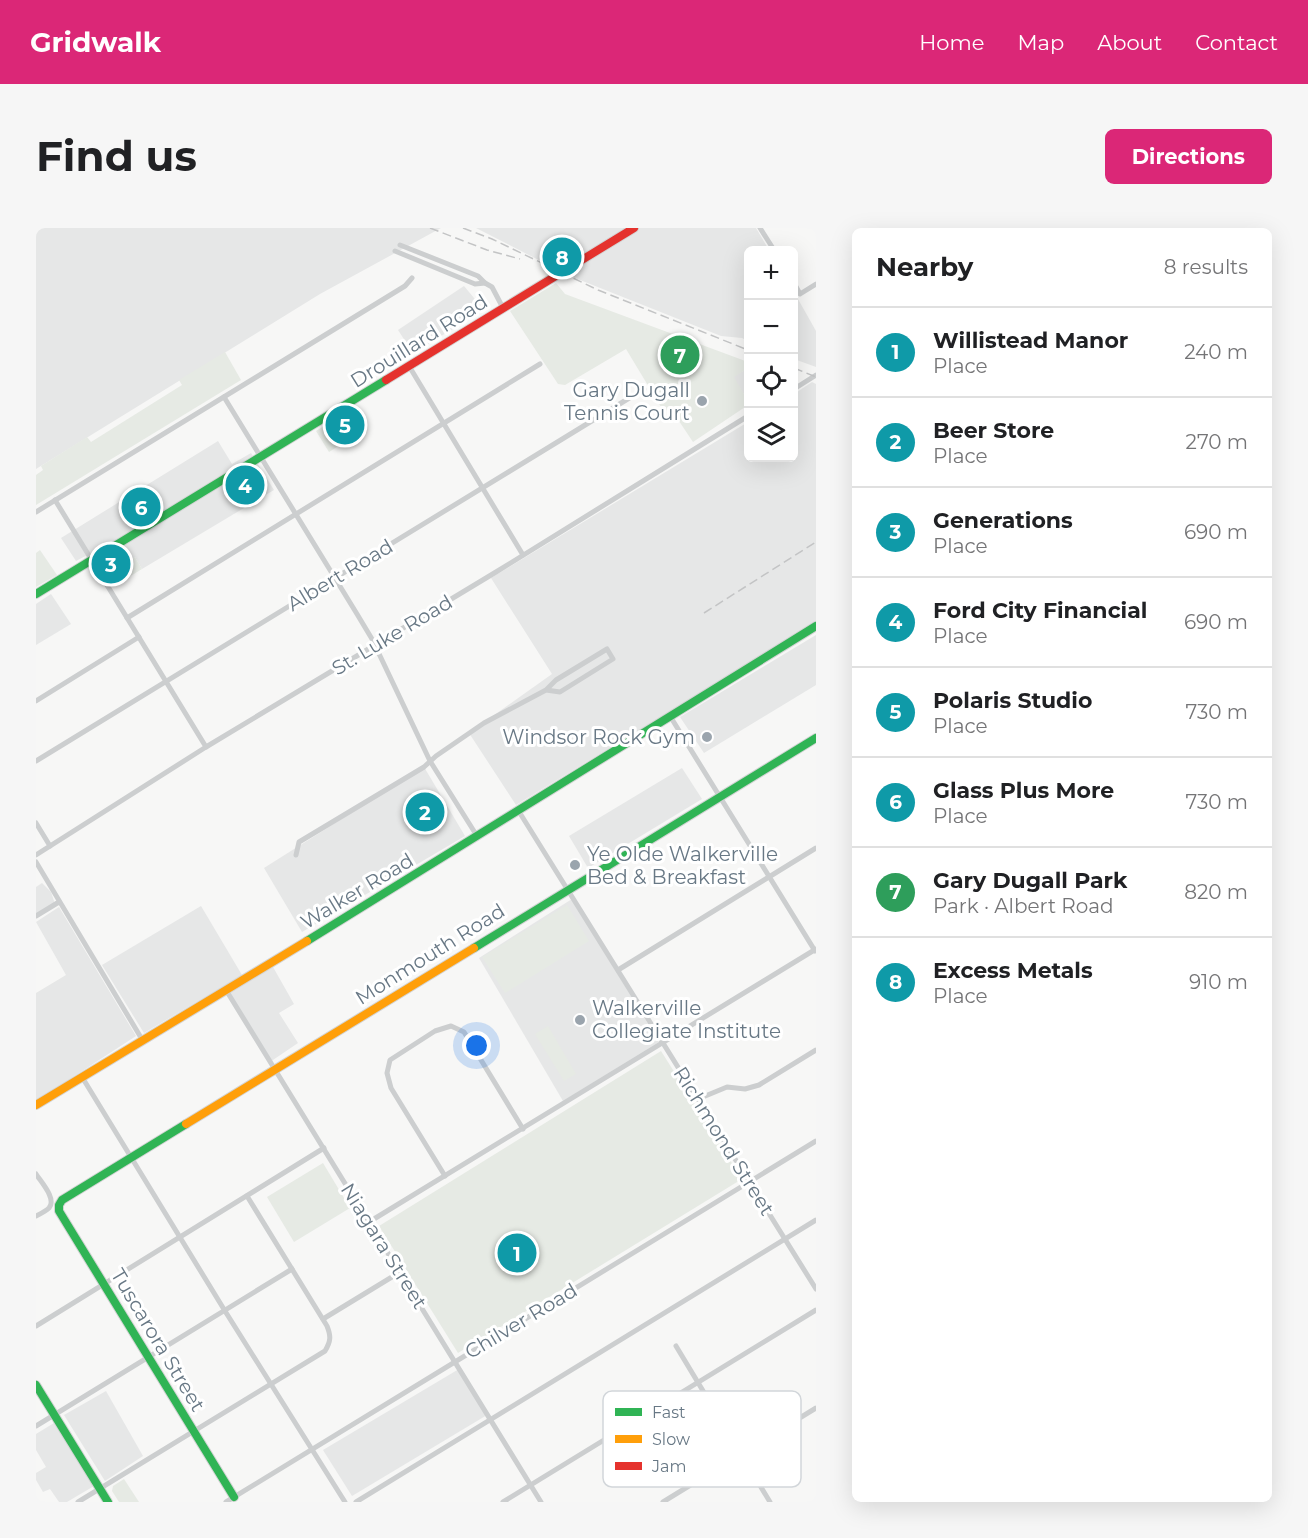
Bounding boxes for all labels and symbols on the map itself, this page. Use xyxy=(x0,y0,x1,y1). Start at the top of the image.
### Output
pin: 8 xyxy=(542,234,582,279)
street label: Drouillard Road xyxy=(346,289,492,393)
pin: 7 xyxy=(660,332,700,378)
place label: Gary Dugall Tennis Court xyxy=(564,378,690,425)
marker: Gary Dugall Tennis Court xyxy=(695,394,709,408)
pin: 5 xyxy=(326,402,364,448)
pin: 4 xyxy=(226,462,264,508)
pin: 6 xyxy=(122,484,160,530)
street label: Albert Road xyxy=(283,534,397,616)
pin: 3 xyxy=(92,542,130,586)
street label: St. Luke Road xyxy=(327,590,457,680)
place label: Windsor Rock Gym xyxy=(502,725,695,749)
marker: Windsor Rock Gym xyxy=(700,730,714,744)
pin: 2 xyxy=(406,790,444,834)
place label: Ye Olde Walkerville Bed & Breakfast xyxy=(587,842,778,889)
street label: Walker Road xyxy=(296,848,418,934)
marker: Ye Olde Walkerville Bed & Breakfast xyxy=(568,858,582,872)
street label: Monmouth Road xyxy=(351,898,509,1010)
place label: Walkerville Collegiate Institute xyxy=(592,996,781,1043)
marker: Walkerville Collegiate Institute xyxy=(573,1013,587,1027)
your location xyxy=(462,1031,491,1060)
street label: Richmond Street xyxy=(669,1062,779,1220)
street label: Niagara Street xyxy=(336,1179,432,1313)
pin: 1 xyxy=(498,1230,536,1276)
street label: Tuscarora Street xyxy=(106,1264,210,1416)
street label: Chilver Road xyxy=(461,1278,581,1364)
legend xyxy=(603,1391,801,1487)
text: Fast xyxy=(652,1403,686,1422)
text: Slow xyxy=(652,1430,690,1449)
text: Jam xyxy=(651,1457,686,1476)

